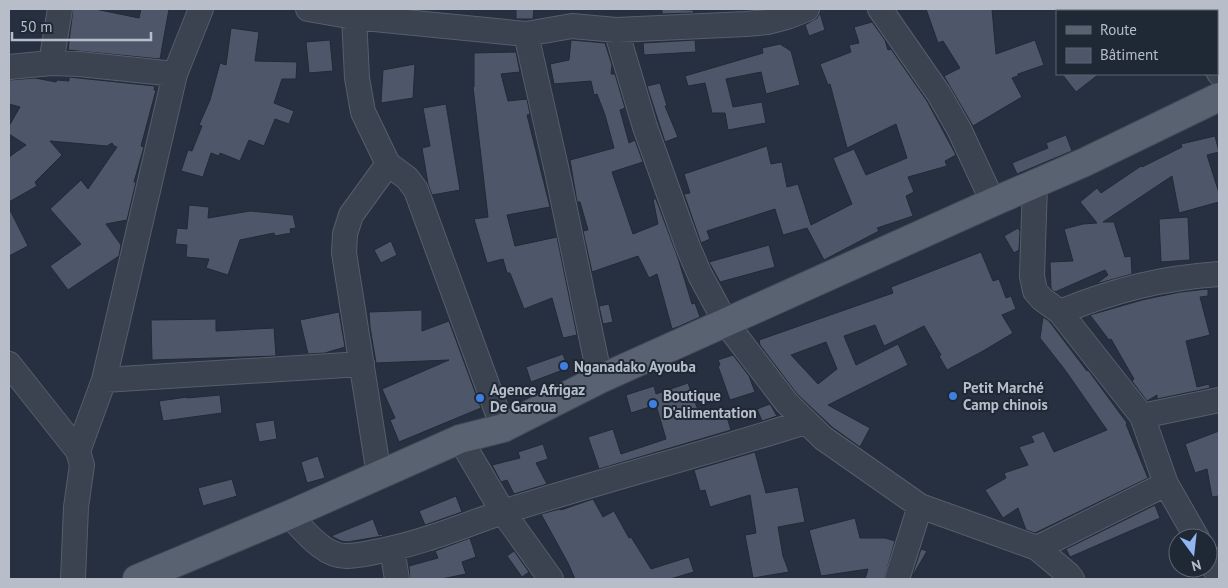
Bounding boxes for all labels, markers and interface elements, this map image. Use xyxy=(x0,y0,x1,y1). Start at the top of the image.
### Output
scale bar xyxy=(12,10,151,42)
legend xyxy=(1056,10,1218,75)
text: 50 m xyxy=(20,17,53,36)
text: Route xyxy=(1100,20,1137,39)
text: Bâtiment xyxy=(1100,45,1158,64)
place label: Nganadako Ayouba xyxy=(574,357,696,376)
marker: Nganadako Ayouba xyxy=(558,360,570,372)
place label: Petit Marché Camp chinois xyxy=(963,378,1048,414)
place label: Agence Afrigaz De Garoua xyxy=(490,380,585,416)
place label: Boutique D'alimentation xyxy=(663,386,757,422)
marker: Petit Marché Camp chinois xyxy=(947,390,959,402)
marker: Agence Afrigaz De Garoua xyxy=(474,392,486,404)
marker: Boutique D'alimentation xyxy=(647,398,659,410)
north arrow xyxy=(1168,528,1218,578)
text: N xyxy=(1190,556,1203,575)

